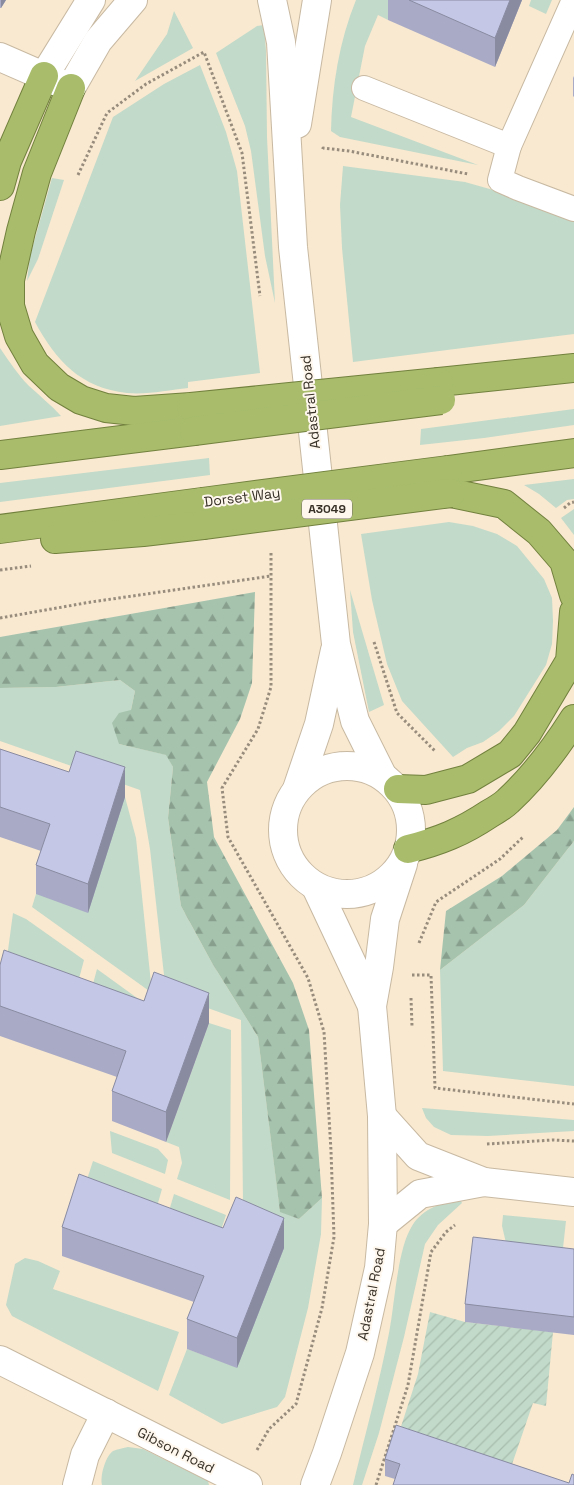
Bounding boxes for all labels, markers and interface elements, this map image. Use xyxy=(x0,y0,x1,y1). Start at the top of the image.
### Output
street label: Adastral Road xyxy=(296,354,324,450)
street label: Dorset Way xyxy=(203,483,281,511)
road number: A3049 xyxy=(302,499,352,518)
street label: Adastral Road xyxy=(353,1246,389,1342)
street label: Gibson Road xyxy=(134,1423,218,1477)

